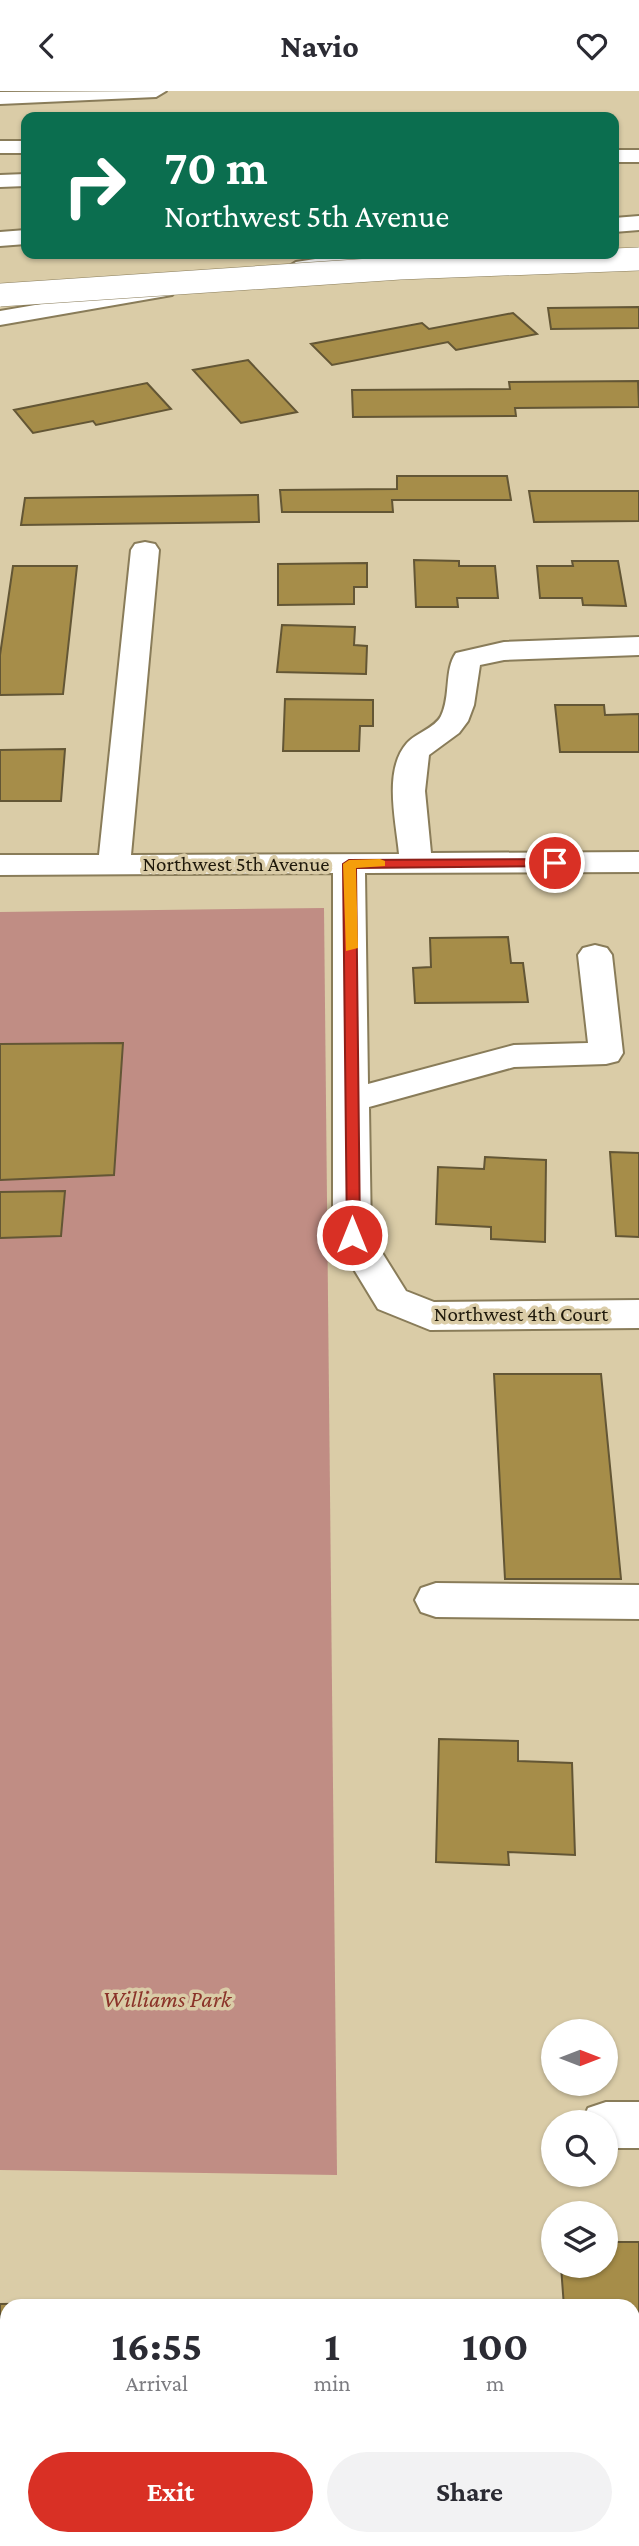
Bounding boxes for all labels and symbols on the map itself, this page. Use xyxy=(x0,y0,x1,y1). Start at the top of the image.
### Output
pin xyxy=(525,833,585,893)
street label: Northwest 5th Avenue xyxy=(142,852,330,876)
position arrow xyxy=(315,1198,389,1272)
street label: Northwest 4th Court xyxy=(434,1302,609,1326)
park label: Williams Park xyxy=(103,1985,233,2012)
north arrow xyxy=(541,2019,618,2097)

